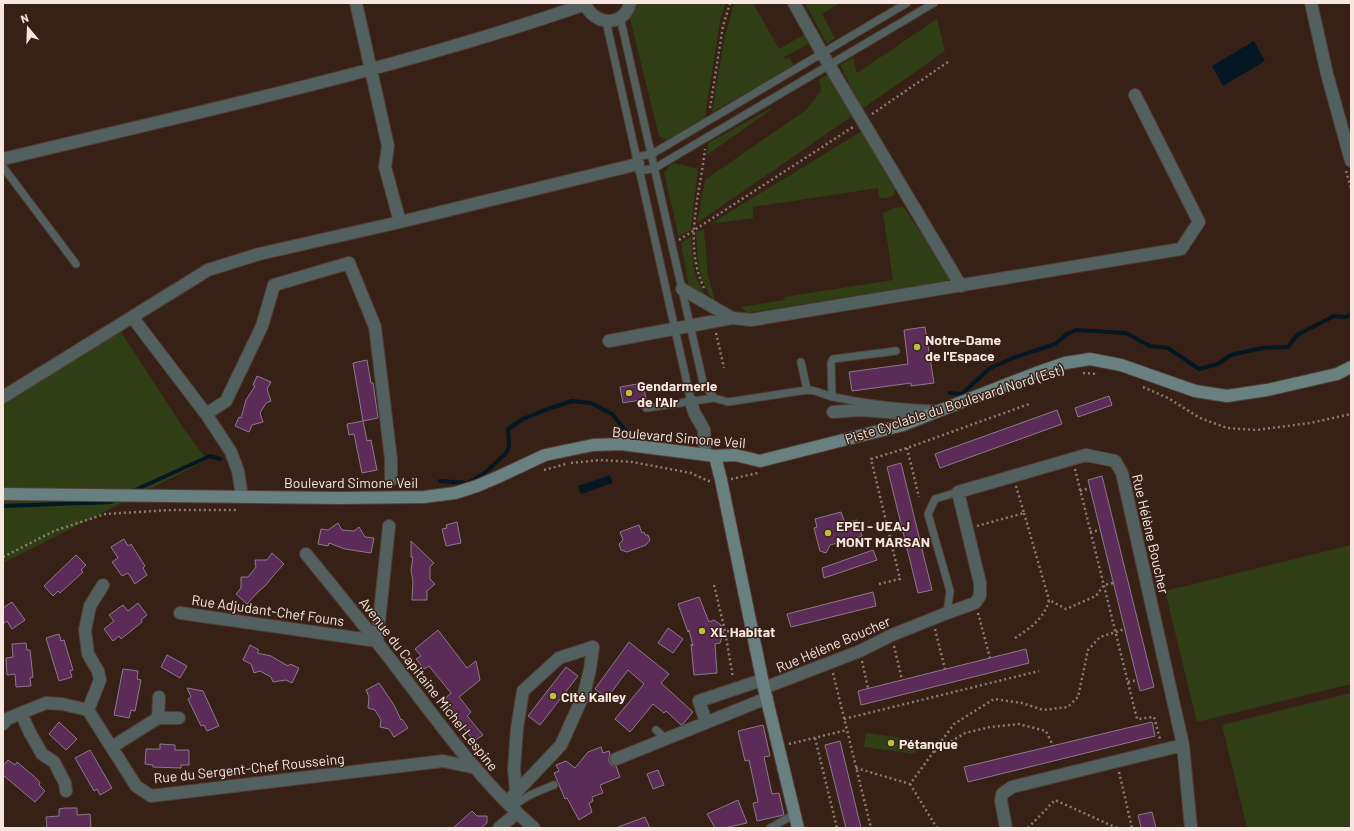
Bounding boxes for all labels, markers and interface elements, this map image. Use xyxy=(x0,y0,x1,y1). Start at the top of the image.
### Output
north arrow xyxy=(8,8,48,48)
text: N xyxy=(19,11,30,25)
place label: Notre-Dame de l'Espace xyxy=(925,331,1001,364)
marker: Notre-Dame de l'Espace xyxy=(912,342,922,352)
street label: Piste Cyclable du Boulevard Nord (Est) xyxy=(843,360,1066,447)
place label: Gendarmerie de l'Air xyxy=(637,377,718,410)
marker: Gendarmerie de l'Air xyxy=(624,388,634,398)
street label: Boulevard Simone Veil xyxy=(612,423,746,451)
street label: Rue Hélène Boucher xyxy=(1129,472,1173,596)
street label: Boulevard Simone Veil xyxy=(284,474,418,491)
place label: EPEI - UEAJ MONT MARSAN xyxy=(836,517,930,550)
marker: EPEI - UEAJ MONT MARSAN xyxy=(823,528,833,538)
street label: Rue Adjudant-Chef Founs xyxy=(191,591,346,629)
street label: Avenue du Capitaine Michel Lespine xyxy=(356,594,502,774)
street label: Rue Hélène Boucher xyxy=(773,612,893,676)
place label: XL Habitat xyxy=(710,623,775,640)
marker: XL Habitat xyxy=(697,626,707,636)
place label: Cité Kalley xyxy=(561,688,626,705)
marker: Cité Kalley xyxy=(548,691,558,701)
place label: Pétanque xyxy=(899,735,958,752)
marker: Pétanque xyxy=(886,738,896,748)
street label: Rue du Sergent-Chef Rousseing xyxy=(153,750,345,786)

